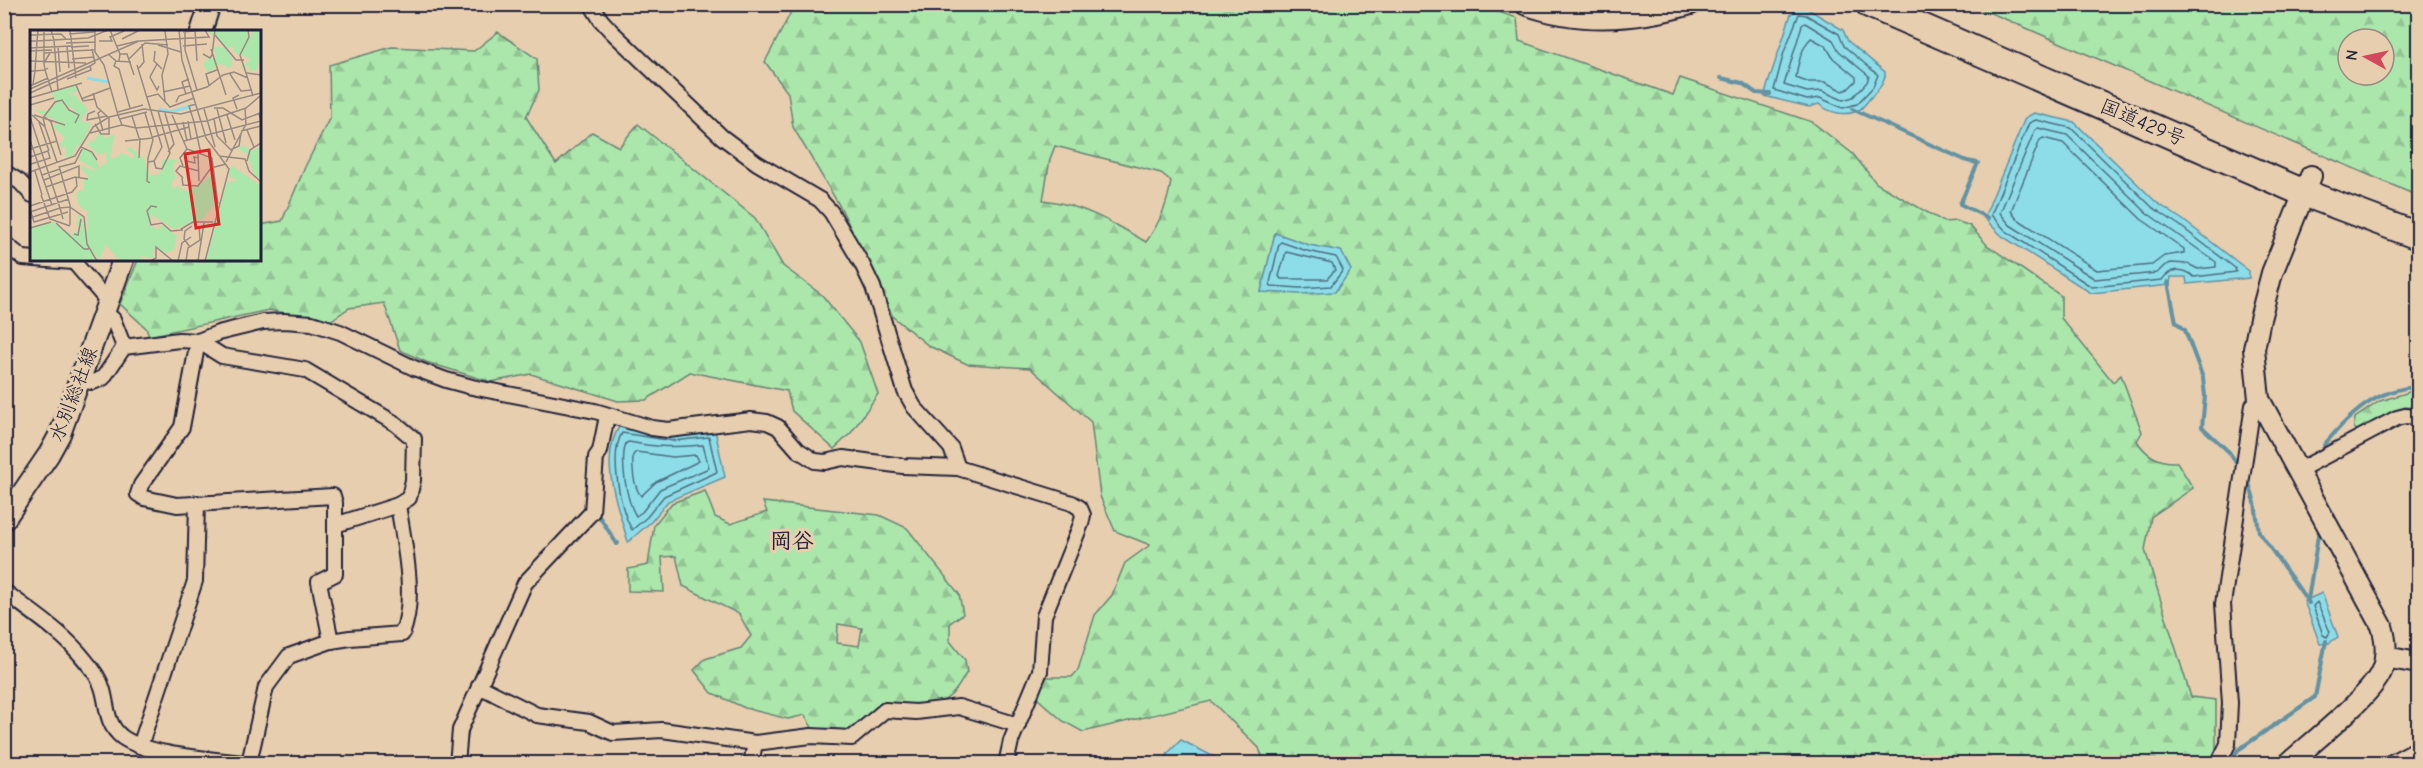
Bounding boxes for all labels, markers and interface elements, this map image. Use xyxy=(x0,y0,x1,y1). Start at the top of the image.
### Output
north arrow xyxy=(2336,27,2396,87)
inset map xyxy=(30,30,261,261)
text: N xyxy=(2342,49,2362,61)
street label: 国道429号 xyxy=(2097,94,2189,151)
street label: 水別総社線 xyxy=(45,343,102,445)
district label: 岡谷 xyxy=(770,528,814,554)

